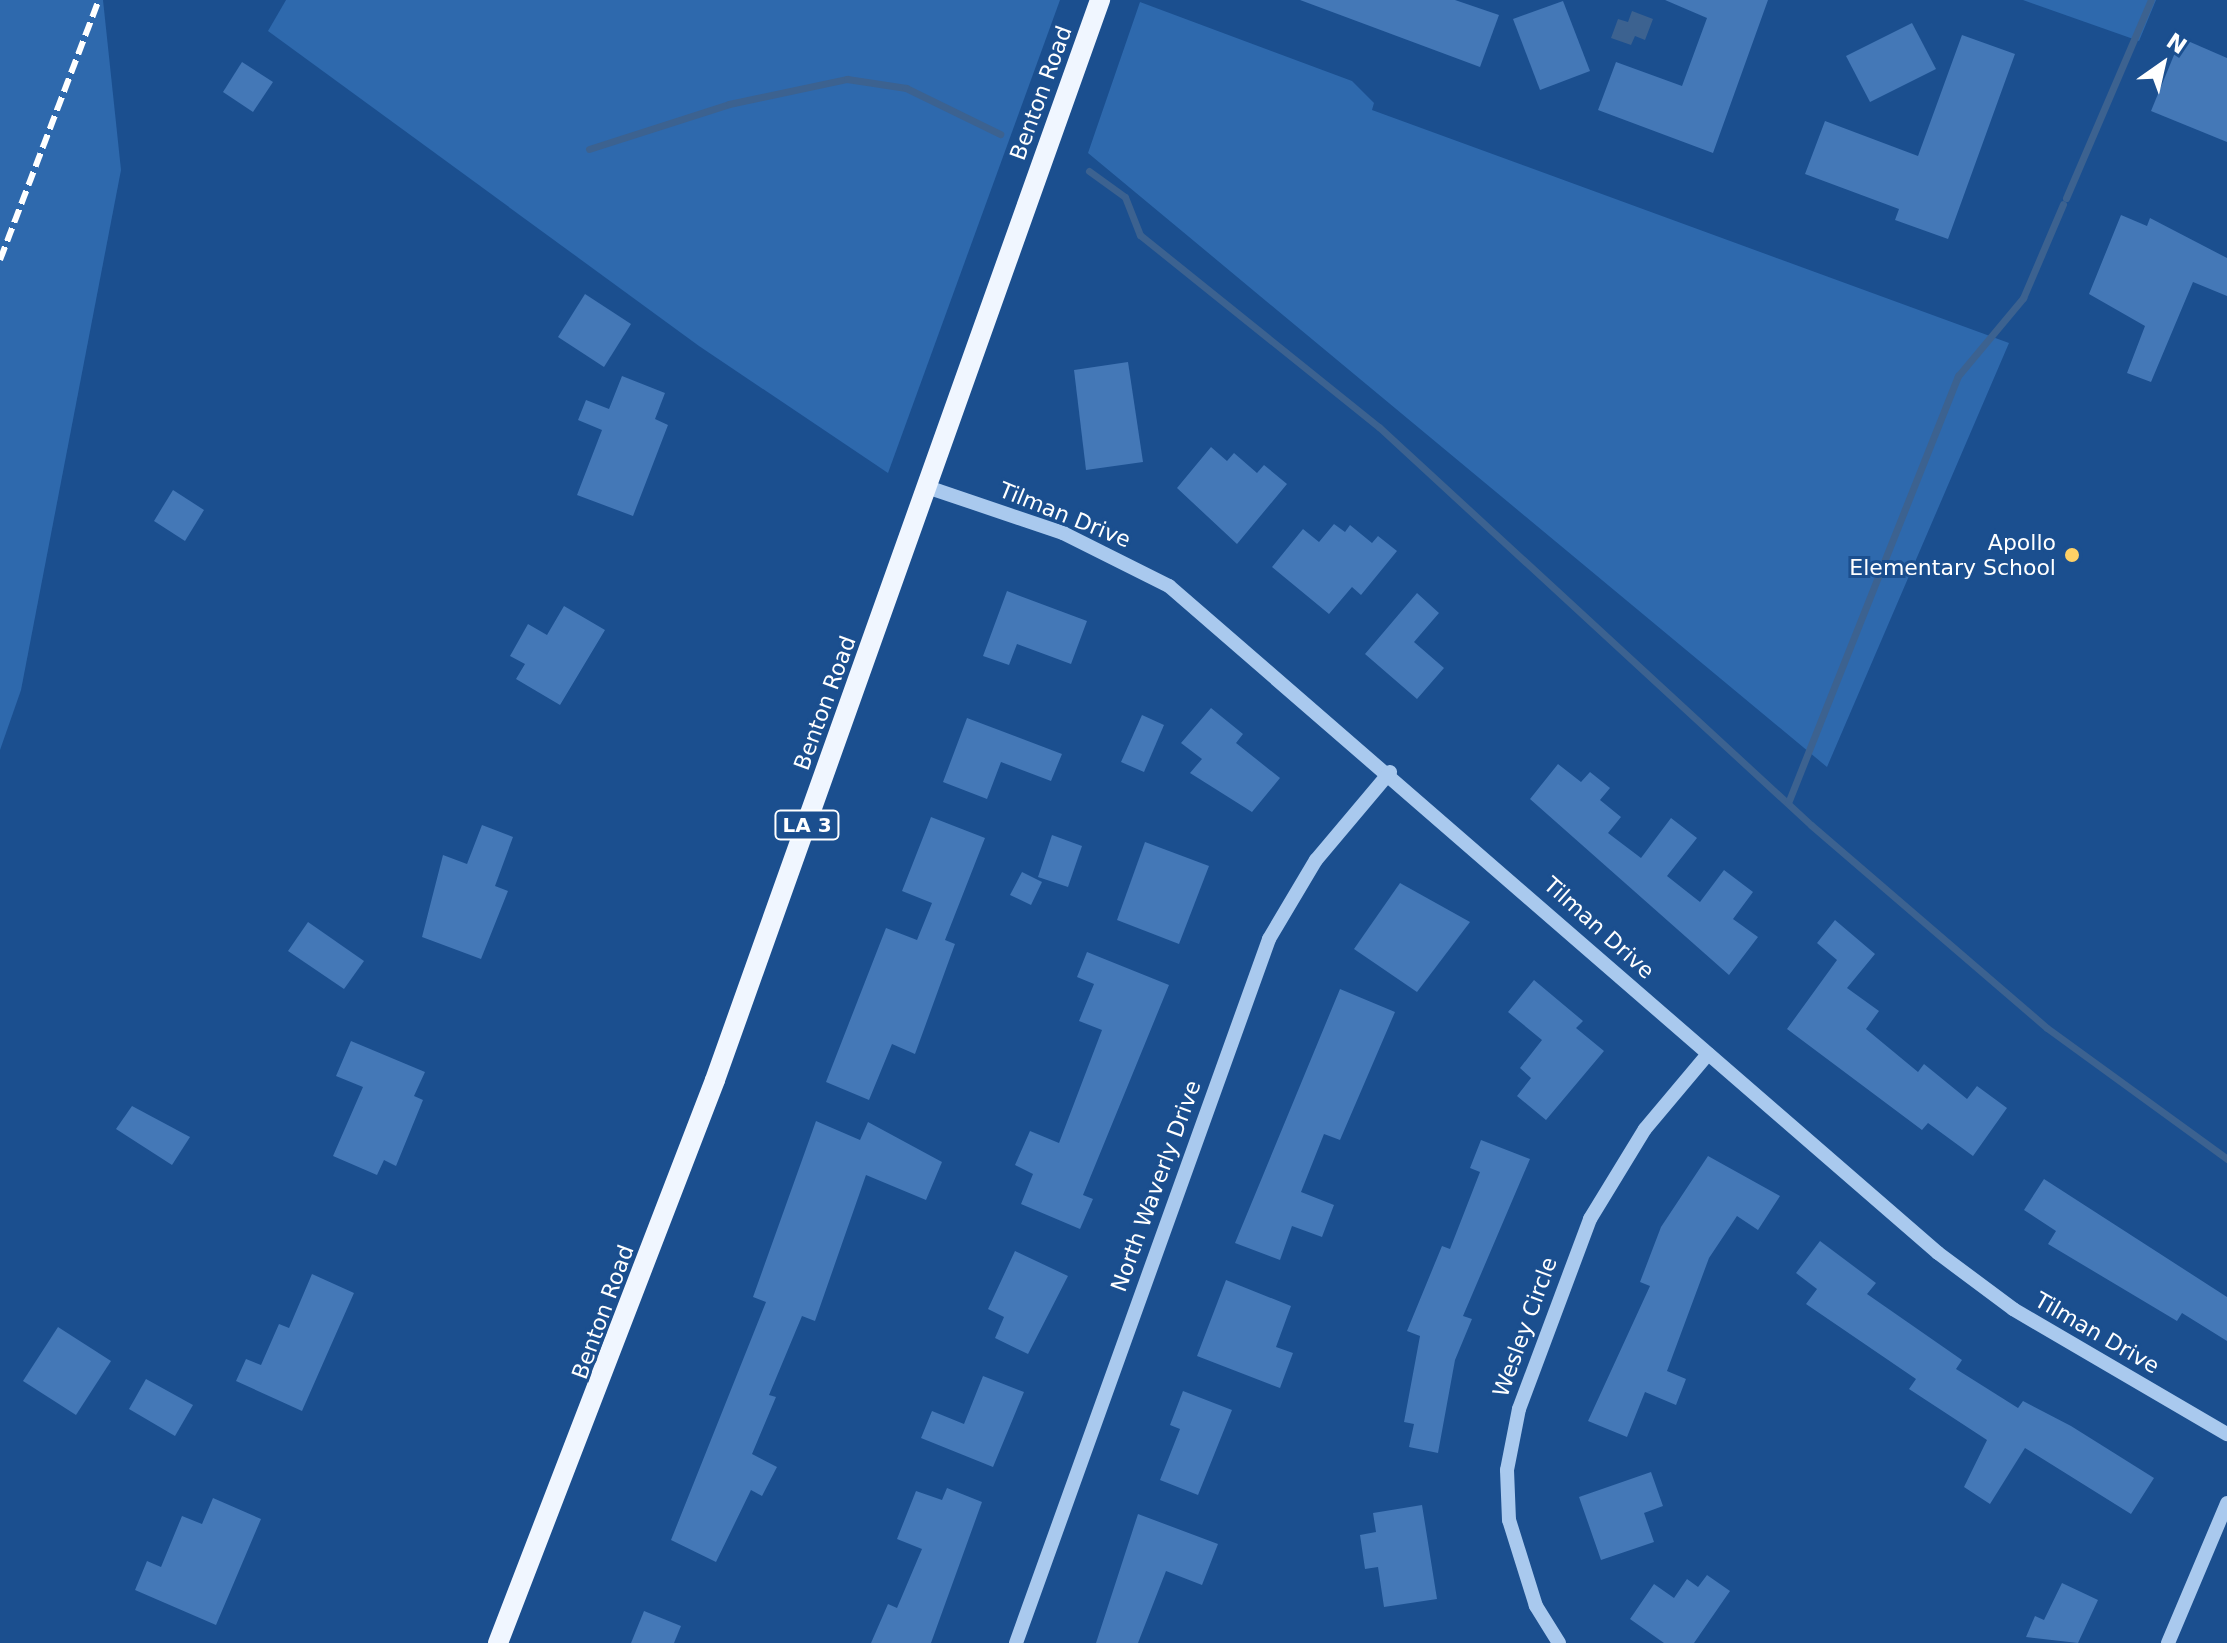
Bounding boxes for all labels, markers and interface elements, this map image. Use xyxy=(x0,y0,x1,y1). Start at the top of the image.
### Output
street label: Benton Road xyxy=(1005,22,1077,164)
north arrow xyxy=(2123,24,2203,104)
text: N xyxy=(2162,28,2191,59)
street label: Tilman Drive xyxy=(995,477,1135,553)
place label: Apollo Elementary School xyxy=(1849,529,2056,580)
marker: Apollo Elementary School xyxy=(2063,546,2081,564)
street label: Benton Road xyxy=(789,632,861,774)
road number: LA 3 xyxy=(773,809,841,841)
street label: Tilman Drive xyxy=(1538,872,1660,984)
street label: North Waverly Drive xyxy=(1106,1077,1206,1295)
street label: Benton Road xyxy=(567,1241,639,1383)
street label: Wesley Circle xyxy=(1487,1253,1563,1401)
street label: Tilman Drive xyxy=(2030,1287,2164,1379)

